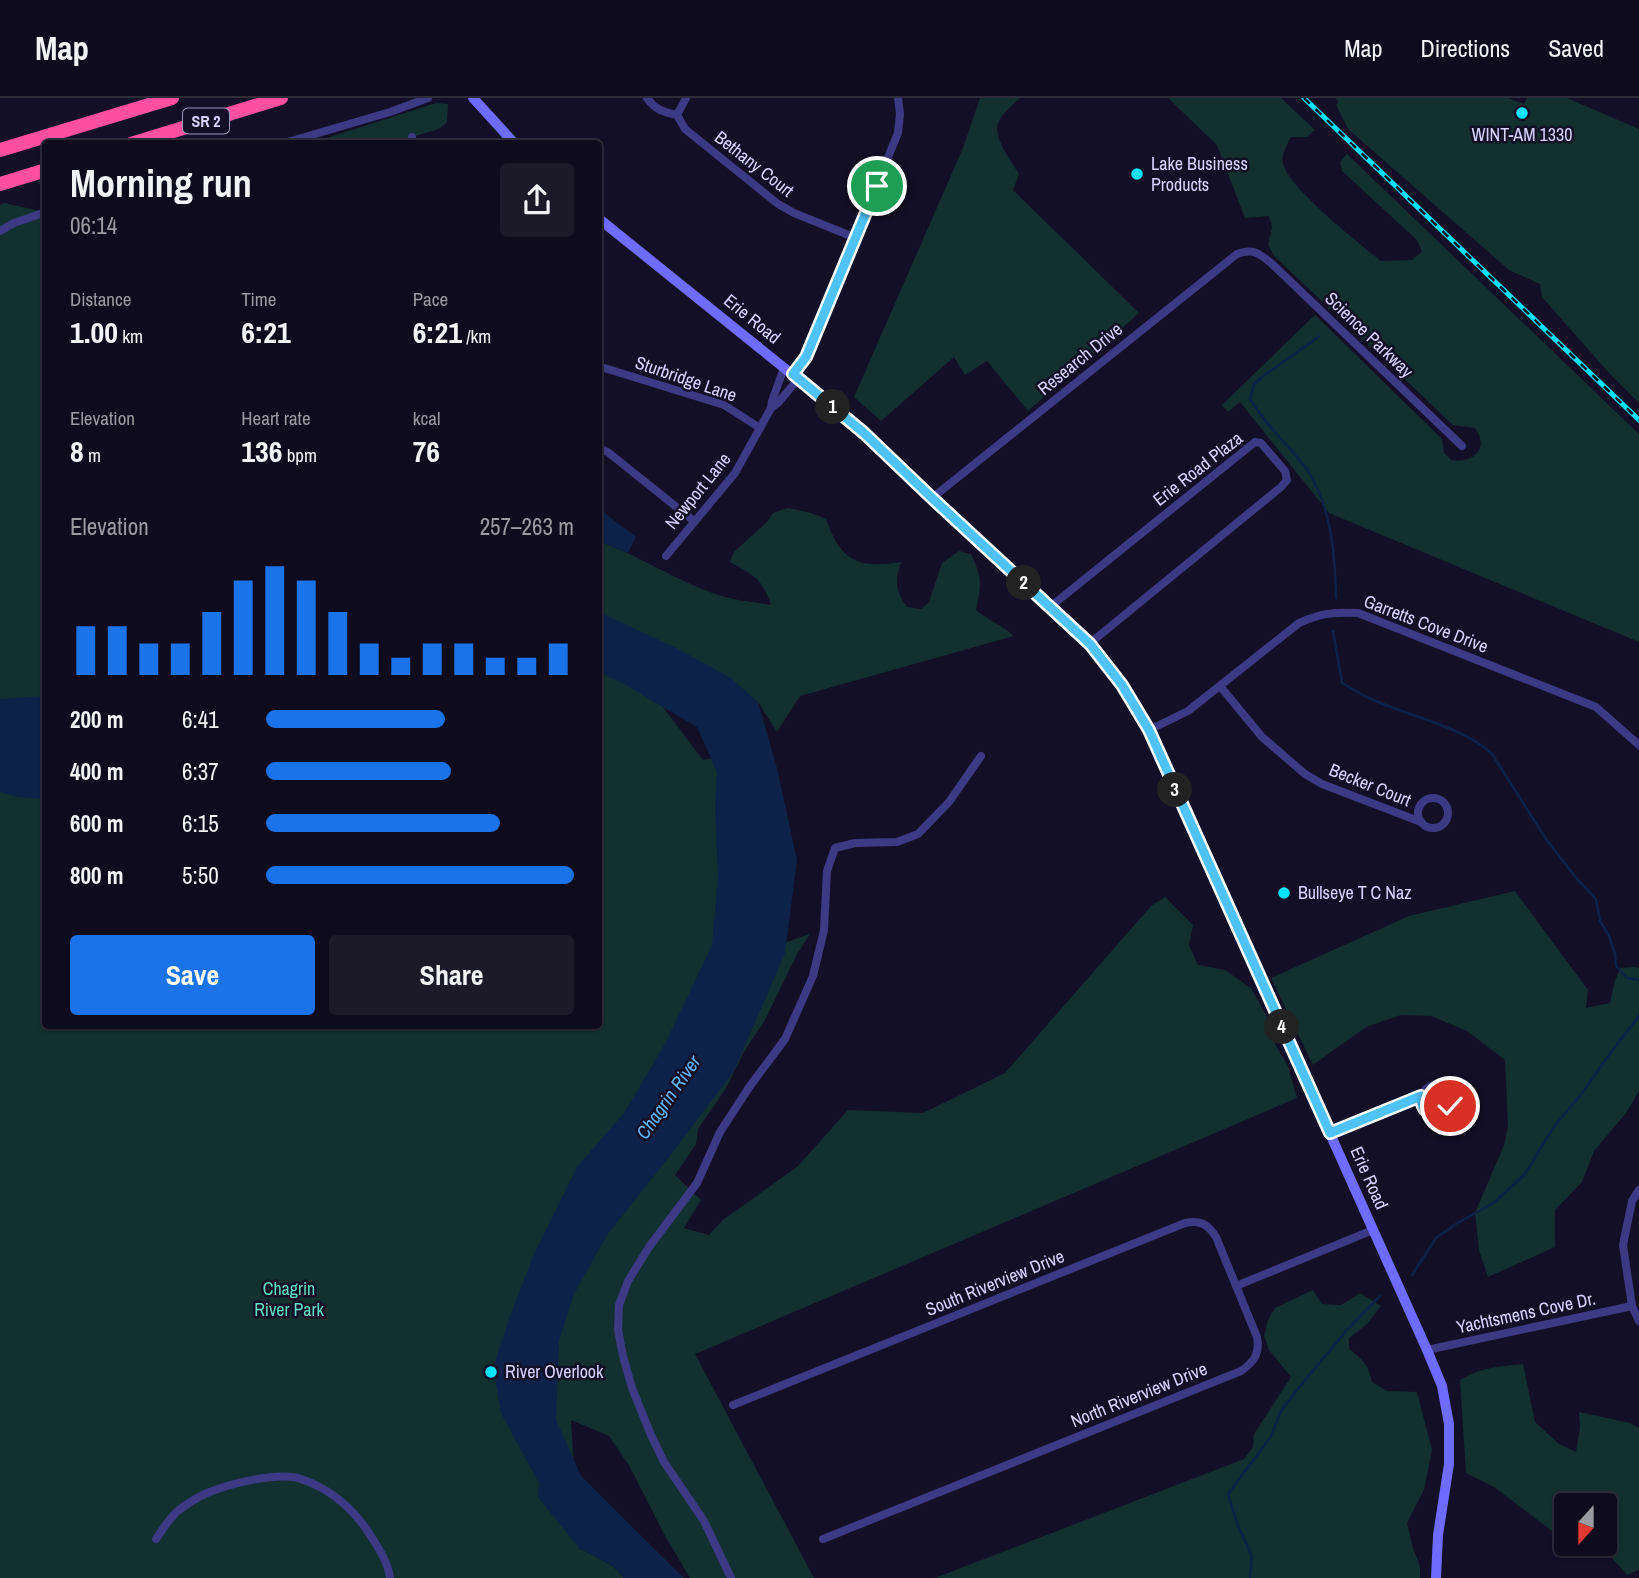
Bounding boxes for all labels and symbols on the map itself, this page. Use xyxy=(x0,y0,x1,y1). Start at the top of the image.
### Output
marker: WINT-AM 1330 xyxy=(1514,105,1530,121)
road number: SR 2 xyxy=(183,108,229,134)
place label: WINT-AM 1330 xyxy=(1472,122,1572,147)
street label: Bethany Court xyxy=(709,125,799,203)
place label: Lake Business Products xyxy=(1151,151,1248,197)
pin xyxy=(847,156,907,216)
marker: Lake Business Products xyxy=(1129,166,1145,182)
street label: Science Parkway xyxy=(1320,286,1419,384)
street label: Erie Road xyxy=(719,288,786,349)
street label: Research Drive xyxy=(1032,317,1127,401)
street label: Sturbridge Lane xyxy=(632,349,740,408)
pin: 1 xyxy=(816,390,850,424)
street label: Erie Road Plaza xyxy=(1148,426,1248,512)
street label: Newport Lane xyxy=(659,447,736,534)
pin: 2 xyxy=(1006,566,1042,601)
street label: Garretts Cove Drive xyxy=(1360,588,1492,659)
street label: Becker Court xyxy=(1326,757,1415,812)
pin: 3 xyxy=(1158,772,1192,808)
place label: Bullseye T C Naz xyxy=(1298,880,1412,905)
marker: Bullseye T C Naz xyxy=(1276,885,1292,901)
pin: 4 xyxy=(1264,1010,1300,1044)
water label: Chagrin River xyxy=(630,1049,707,1144)
pin xyxy=(1420,1076,1480,1136)
street label: Erie Road xyxy=(1345,1142,1394,1213)
street label: South Riverview Drive xyxy=(922,1243,1068,1322)
park label: Chagrin River Park xyxy=(254,1276,324,1322)
street label: Yachtsmens Cove Dr. xyxy=(1454,1286,1598,1339)
street label: North Riverview Drive xyxy=(1067,1356,1211,1433)
place label: River Overlook xyxy=(505,1359,604,1384)
marker: River Overlook xyxy=(483,1364,499,1380)
north arrow xyxy=(1554,1493,1617,1556)

